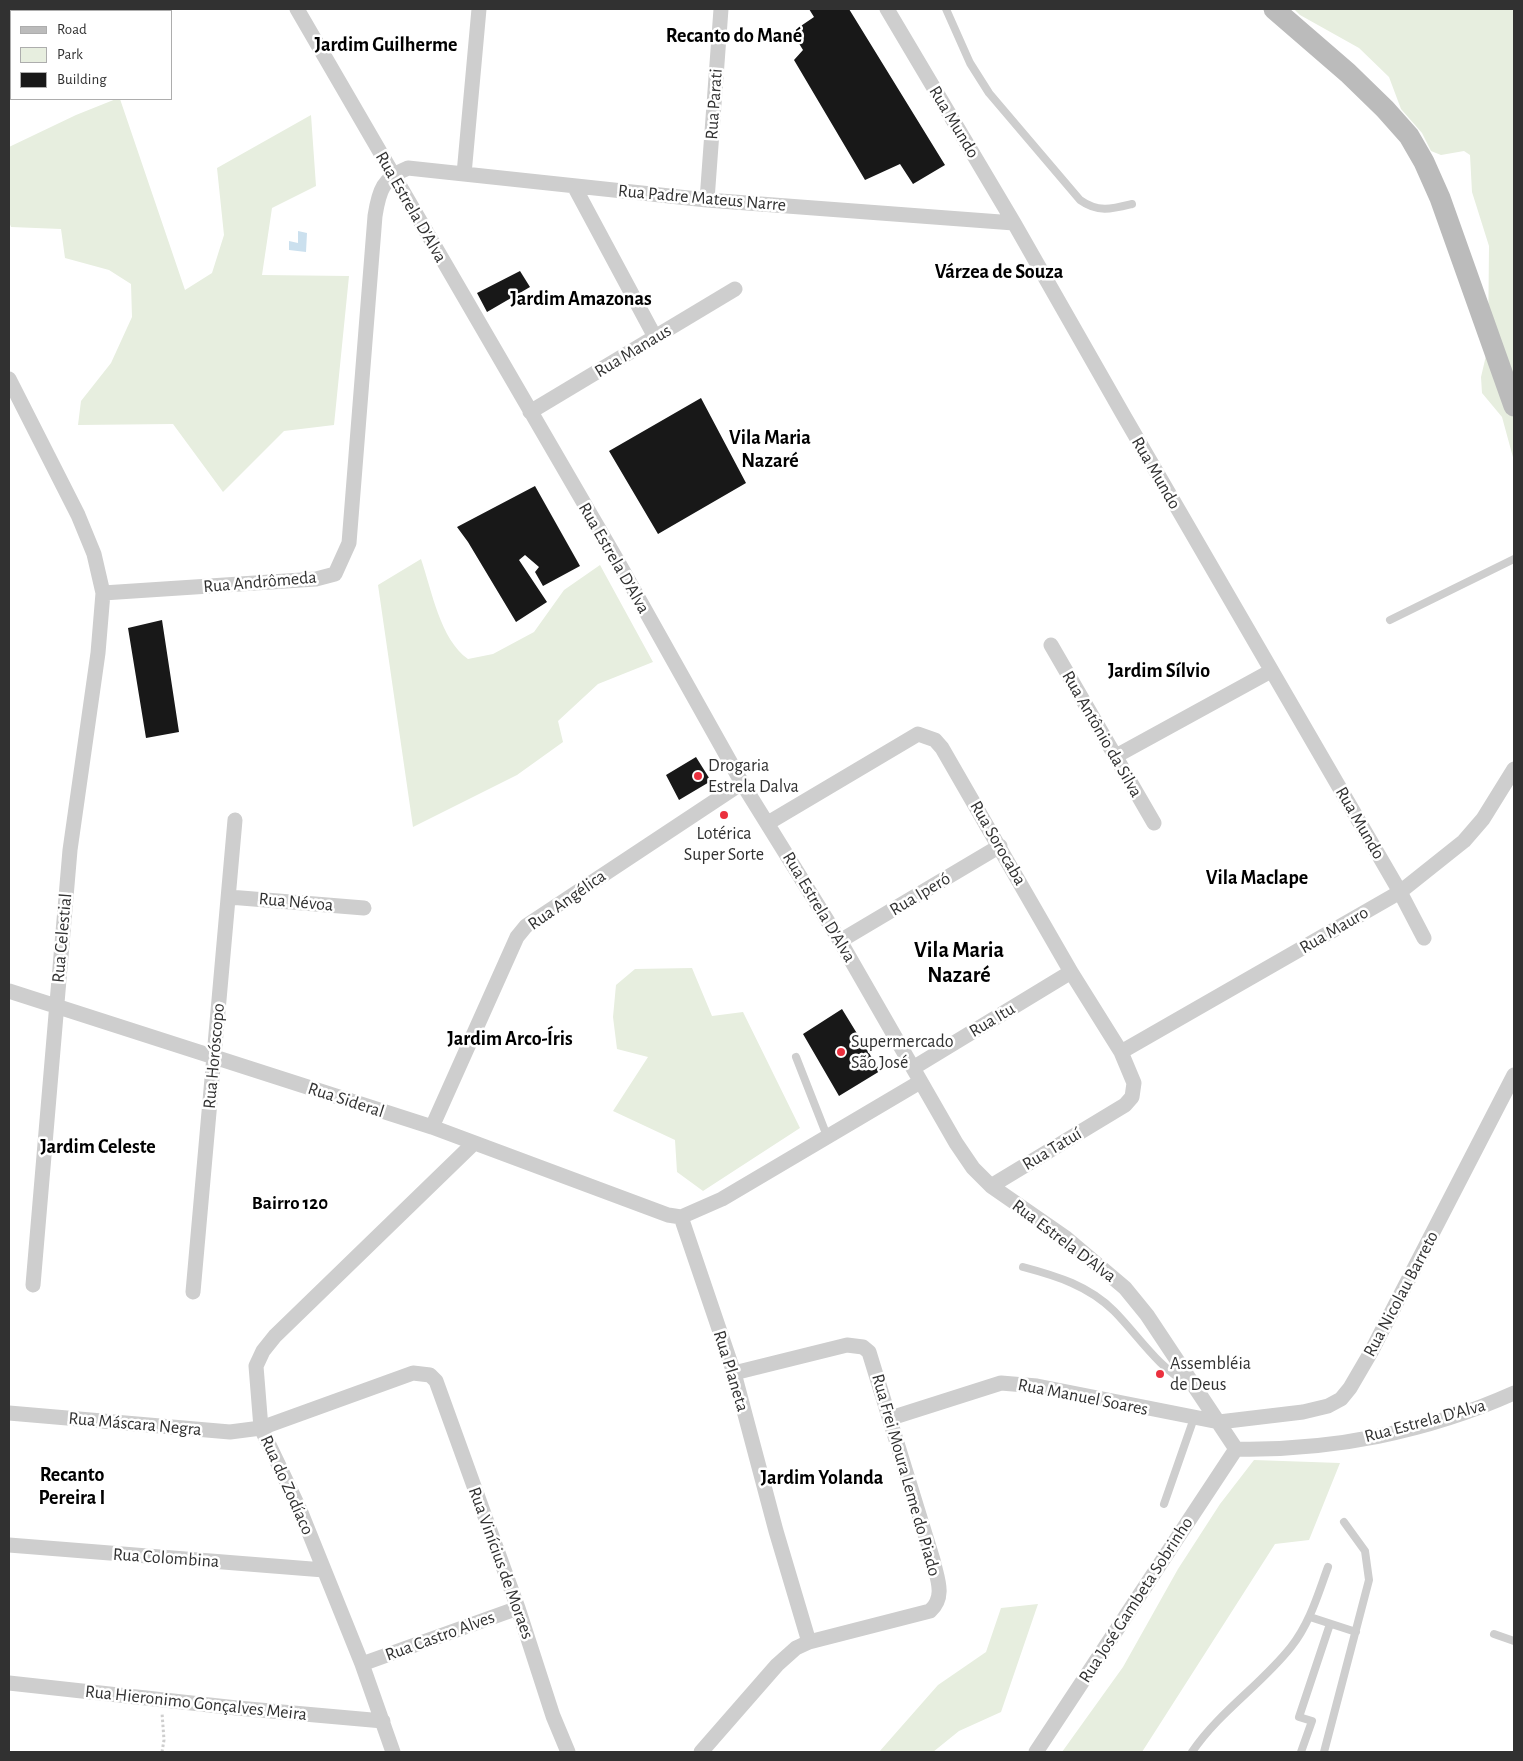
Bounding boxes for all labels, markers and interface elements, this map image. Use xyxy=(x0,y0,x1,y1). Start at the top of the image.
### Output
legend xyxy=(10,10,172,100)
text: Road xyxy=(57,22,87,37)
district label: Recanto do Mané xyxy=(666,24,802,48)
district label: Jardim Guilherme xyxy=(315,33,457,57)
text: Park xyxy=(57,47,83,62)
street label: Rua Parati xyxy=(701,68,727,140)
text: Building xyxy=(57,72,107,87)
street label: Rua Mundo xyxy=(924,82,984,162)
street label: Rua Estrela D'Alva xyxy=(370,148,452,266)
street label: Rua Padre Mateus Narre xyxy=(617,180,787,216)
district label: Várzea de Souza xyxy=(935,260,1063,284)
district label: Jardim Amazonas xyxy=(510,287,652,311)
street label: Rua Manaus xyxy=(591,320,675,382)
district label: Vila Maria Nazaré xyxy=(729,426,811,473)
street label: Rua Mundo xyxy=(1127,433,1185,513)
street label: Rua Estrela D'Alva xyxy=(573,499,655,617)
street label: Rua Andrômeda xyxy=(202,566,318,598)
district label: Jardim Sílvio xyxy=(1108,659,1210,683)
street label: Rua Antônio da Silva xyxy=(1057,667,1147,801)
place label: Drogaria Estrela Dalva xyxy=(708,755,799,798)
marker: Drogaria Estrela Dalva xyxy=(692,770,704,782)
street label: Rua Mundo xyxy=(1331,783,1389,863)
street label: Rua Sorocaba xyxy=(965,797,1031,889)
marker: Lotérica Super Sorte xyxy=(718,809,730,821)
place label: Lotérica Super Sorte xyxy=(684,823,764,866)
street label: Rua Estrela D'Alva xyxy=(778,848,860,966)
street label: Rua Angélica xyxy=(524,865,610,935)
district label: Vila Maclape xyxy=(1206,866,1308,890)
street label: Rua Iperó xyxy=(886,867,954,921)
street label: Rua Névoa xyxy=(258,888,334,916)
street label: Rua Celestial xyxy=(47,892,77,984)
street label: Rua Mauro xyxy=(1296,902,1372,958)
district label: Vila Maria Nazaré xyxy=(914,937,1004,988)
street label: Rua Itu xyxy=(965,998,1019,1042)
street label: Rua Horóscopo xyxy=(199,1002,229,1110)
district label: Jardim Arco-Íris xyxy=(447,1027,573,1051)
place label: Supermercado São José xyxy=(851,1031,954,1074)
marker: Supermercado São José xyxy=(835,1046,847,1058)
street label: Rua Sideral xyxy=(305,1078,387,1122)
street label: Rua Tatuí xyxy=(1018,1123,1086,1175)
district label: Jardim Celeste xyxy=(40,1135,156,1159)
district label: Bairro 120 xyxy=(252,1192,328,1214)
street label: Rua Estrela D'Alva xyxy=(1008,1195,1120,1287)
street label: Rua Nicolau Barreto xyxy=(1359,1227,1443,1361)
street label: Rua Planeta xyxy=(708,1328,754,1414)
place label: Assembléia de Deus xyxy=(1170,1353,1251,1396)
marker: Assembléia de Deus xyxy=(1154,1368,1166,1380)
street label: Rua Frei Moura Leme do Piado xyxy=(867,1371,945,1579)
street label: Rua Manuel Soares xyxy=(1016,1374,1150,1420)
street label: Rua Estrela D'Alva xyxy=(1362,1394,1488,1448)
street label: Rua Máscara Negra xyxy=(67,1407,203,1441)
street label: Rua do Zodíaco xyxy=(255,1432,319,1538)
district label: Recanto Pereira I xyxy=(39,1463,105,1510)
district label: Jardim Yolanda xyxy=(761,1466,883,1490)
street label: Rua Vinícius de Moraes xyxy=(463,1484,539,1642)
street label: Rua José Gambeta Sobrinho xyxy=(1074,1513,1198,1687)
street label: Rua Colombina xyxy=(112,1544,220,1572)
street label: Rua Castro Alves xyxy=(382,1606,498,1666)
street label: Rua Hieronimo Gonçalves Meira xyxy=(84,1681,308,1725)

